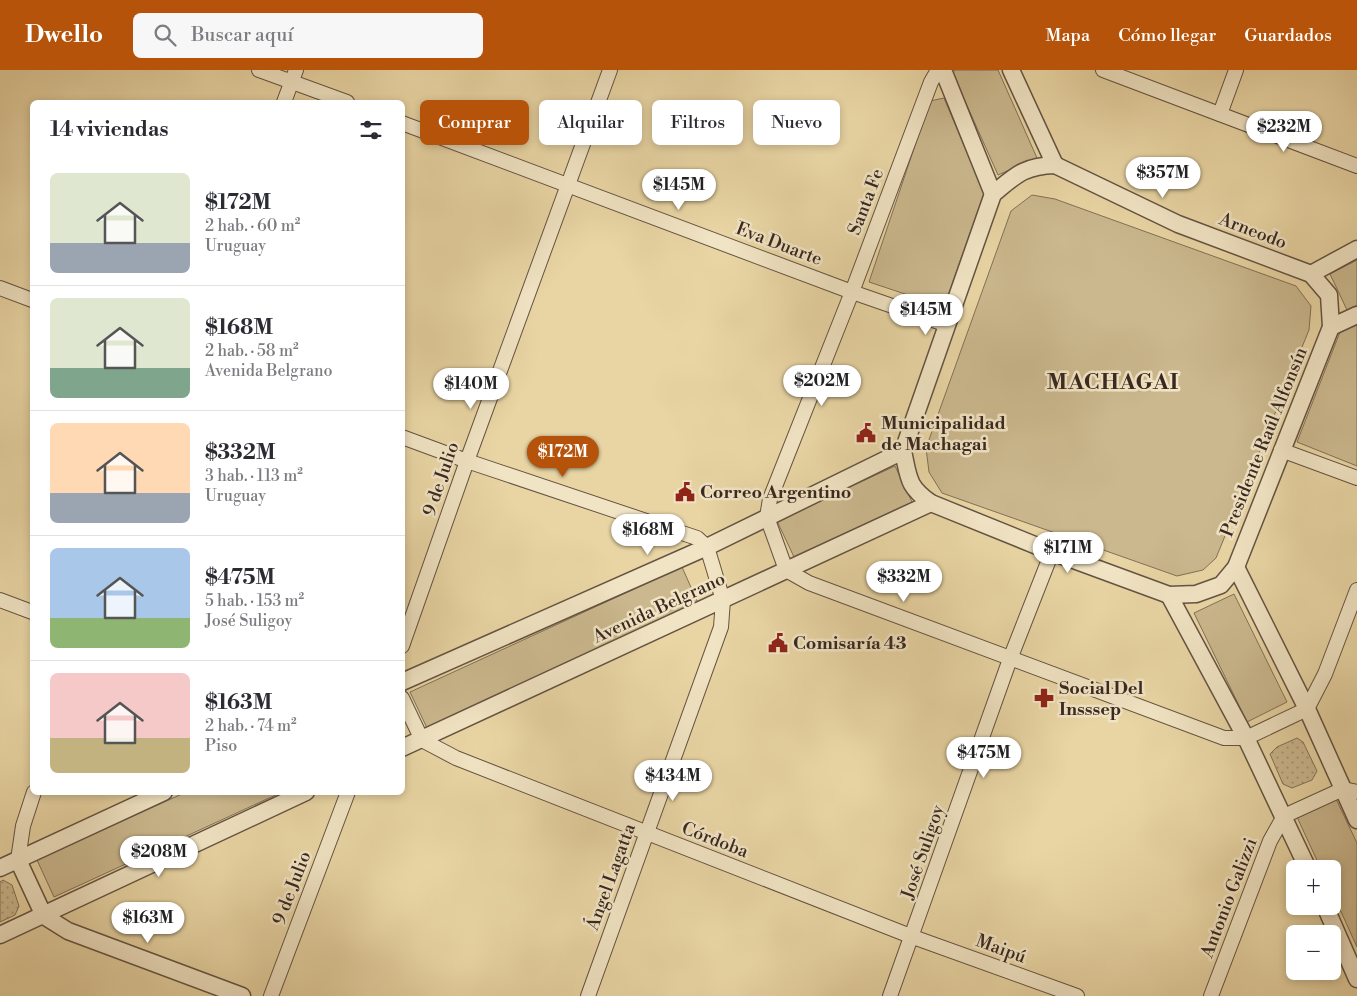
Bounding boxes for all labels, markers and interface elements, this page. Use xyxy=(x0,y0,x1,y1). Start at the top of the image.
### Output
search box xyxy=(133,13,483,58)
text: Dwello xyxy=(25,20,103,50)
icon: search xyxy=(151,21,179,49)
text: Buscar aquí xyxy=(191,23,294,47)
text: Mapa xyxy=(1046,24,1090,47)
text: Cómo llegar xyxy=(1118,24,1216,47)
text: Guardados xyxy=(1244,24,1332,47)
chip: Comprar xyxy=(420,100,529,145)
chip: Alquilar xyxy=(539,100,642,145)
chip: Filtros xyxy=(652,100,743,145)
chip: Nuevo xyxy=(753,100,840,145)
pin: $232M xyxy=(1249,111,1319,153)
icon: filters xyxy=(357,116,385,144)
text: 14 viviendas xyxy=(50,117,168,143)
text: $232M xyxy=(1257,117,1311,137)
pin: $357M xyxy=(1128,156,1198,199)
text: $357M xyxy=(1137,163,1189,183)
street label: Santa Fe xyxy=(843,166,889,238)
pin: $145M xyxy=(644,168,714,211)
text: $145M xyxy=(653,175,705,195)
text: $172M xyxy=(205,190,271,216)
icon: home xyxy=(90,193,150,253)
street label: Arneodo xyxy=(1215,207,1290,254)
text: 2 hab. · 60 m² xyxy=(205,216,300,236)
street label: Eva Duarte xyxy=(733,217,825,271)
text: Uruguay xyxy=(205,236,266,256)
pin: $145M xyxy=(891,294,961,336)
text: $145M xyxy=(900,300,952,320)
text: $168M xyxy=(205,315,273,341)
icon: home xyxy=(90,318,150,378)
text: 2 hab. · 58 m² xyxy=(205,341,299,361)
street label: Presidente Raúl Alfonsín xyxy=(1215,344,1313,540)
text: Avenida Belgrano xyxy=(205,361,333,381)
pin: $202M xyxy=(787,364,857,407)
pin: $140M xyxy=(436,368,506,410)
district label: MACHAGAI xyxy=(1047,369,1179,396)
text: $202M xyxy=(794,371,850,391)
text: $140M xyxy=(444,374,498,394)
place label: Municipalidad de Machagai xyxy=(881,412,1006,456)
public building icon: Municipalidad de Machagai xyxy=(855,422,877,444)
pin: $172M xyxy=(528,436,598,478)
street label: 9 de Julio xyxy=(418,439,464,519)
text: $332M xyxy=(205,440,275,466)
text: $172M xyxy=(538,442,588,462)
icon: home xyxy=(90,443,150,503)
text: 3 hab. · 113 m² xyxy=(205,466,303,486)
public building icon: Correo Argentino xyxy=(674,481,696,503)
place label: Correo Argentino xyxy=(700,481,851,504)
text: Uruguay xyxy=(205,486,266,506)
pin: $168M xyxy=(613,514,683,556)
text: $168M xyxy=(622,520,674,540)
pin: $171M xyxy=(1033,532,1103,574)
text: $171M xyxy=(1044,538,1092,558)
pin: $332M xyxy=(869,560,939,603)
text: $475M xyxy=(205,565,275,591)
street label: Avenida Belgrano xyxy=(588,567,729,649)
text: $332M xyxy=(877,567,931,587)
icon: home xyxy=(90,568,150,628)
text: 5 hab. · 153 m² xyxy=(205,591,304,611)
text: José Suligoy xyxy=(205,611,292,631)
public building icon: Comisaría 43 xyxy=(767,632,789,654)
place label: Comisaría 43 xyxy=(793,632,907,655)
place label: Social Del Insssep xyxy=(1059,677,1144,721)
pharmacy icon: Social Del Insssep xyxy=(1033,687,1055,709)
text: $163M xyxy=(205,690,272,716)
icon: home xyxy=(90,693,150,753)
text: 2 hab. · 74 m² xyxy=(205,716,297,736)
text: Piso xyxy=(205,736,237,756)
pin: $475M xyxy=(949,736,1019,779)
text: $475M xyxy=(957,743,1011,763)
pin: $434M xyxy=(638,760,708,802)
text: $434M xyxy=(645,766,701,786)
street label: José Suligoy xyxy=(896,802,950,903)
street label: Córdoba xyxy=(678,817,753,864)
street label: Ángel Lagatta xyxy=(581,820,641,934)
street label: Antonio Galizzi xyxy=(1195,835,1262,962)
pin: $208M xyxy=(124,836,194,878)
text: $208M xyxy=(131,842,187,862)
street label: 9 de Julio xyxy=(267,848,317,928)
map controls xyxy=(1286,860,1341,980)
button: + xyxy=(1286,860,1341,915)
pin: $163M xyxy=(113,902,183,944)
text: $163M xyxy=(122,908,174,928)
button: − xyxy=(1286,925,1341,980)
street label: Maipú xyxy=(973,929,1030,969)

